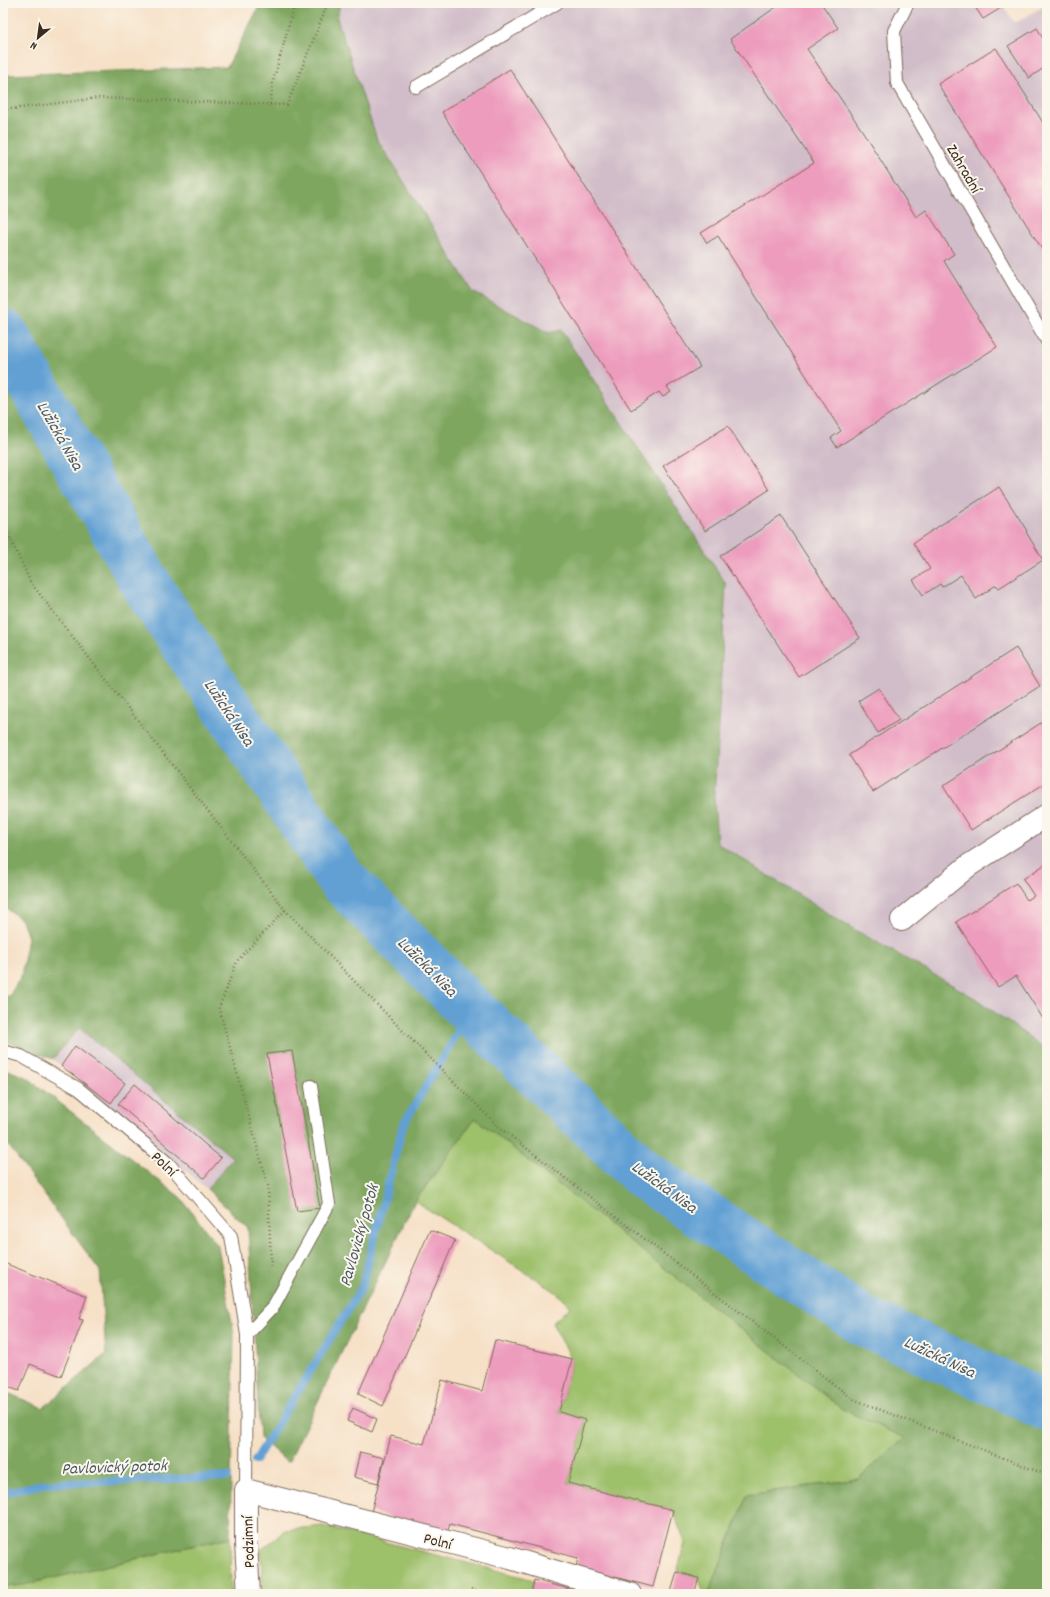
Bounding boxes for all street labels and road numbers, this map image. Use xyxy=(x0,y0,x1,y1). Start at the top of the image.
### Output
street label: Zahradní xyxy=(940,140,987,199)
street label: Polní xyxy=(145,1147,182,1184)
street label: Podzimní xyxy=(237,1514,262,1568)
street label: Polní xyxy=(421,1528,455,1557)

